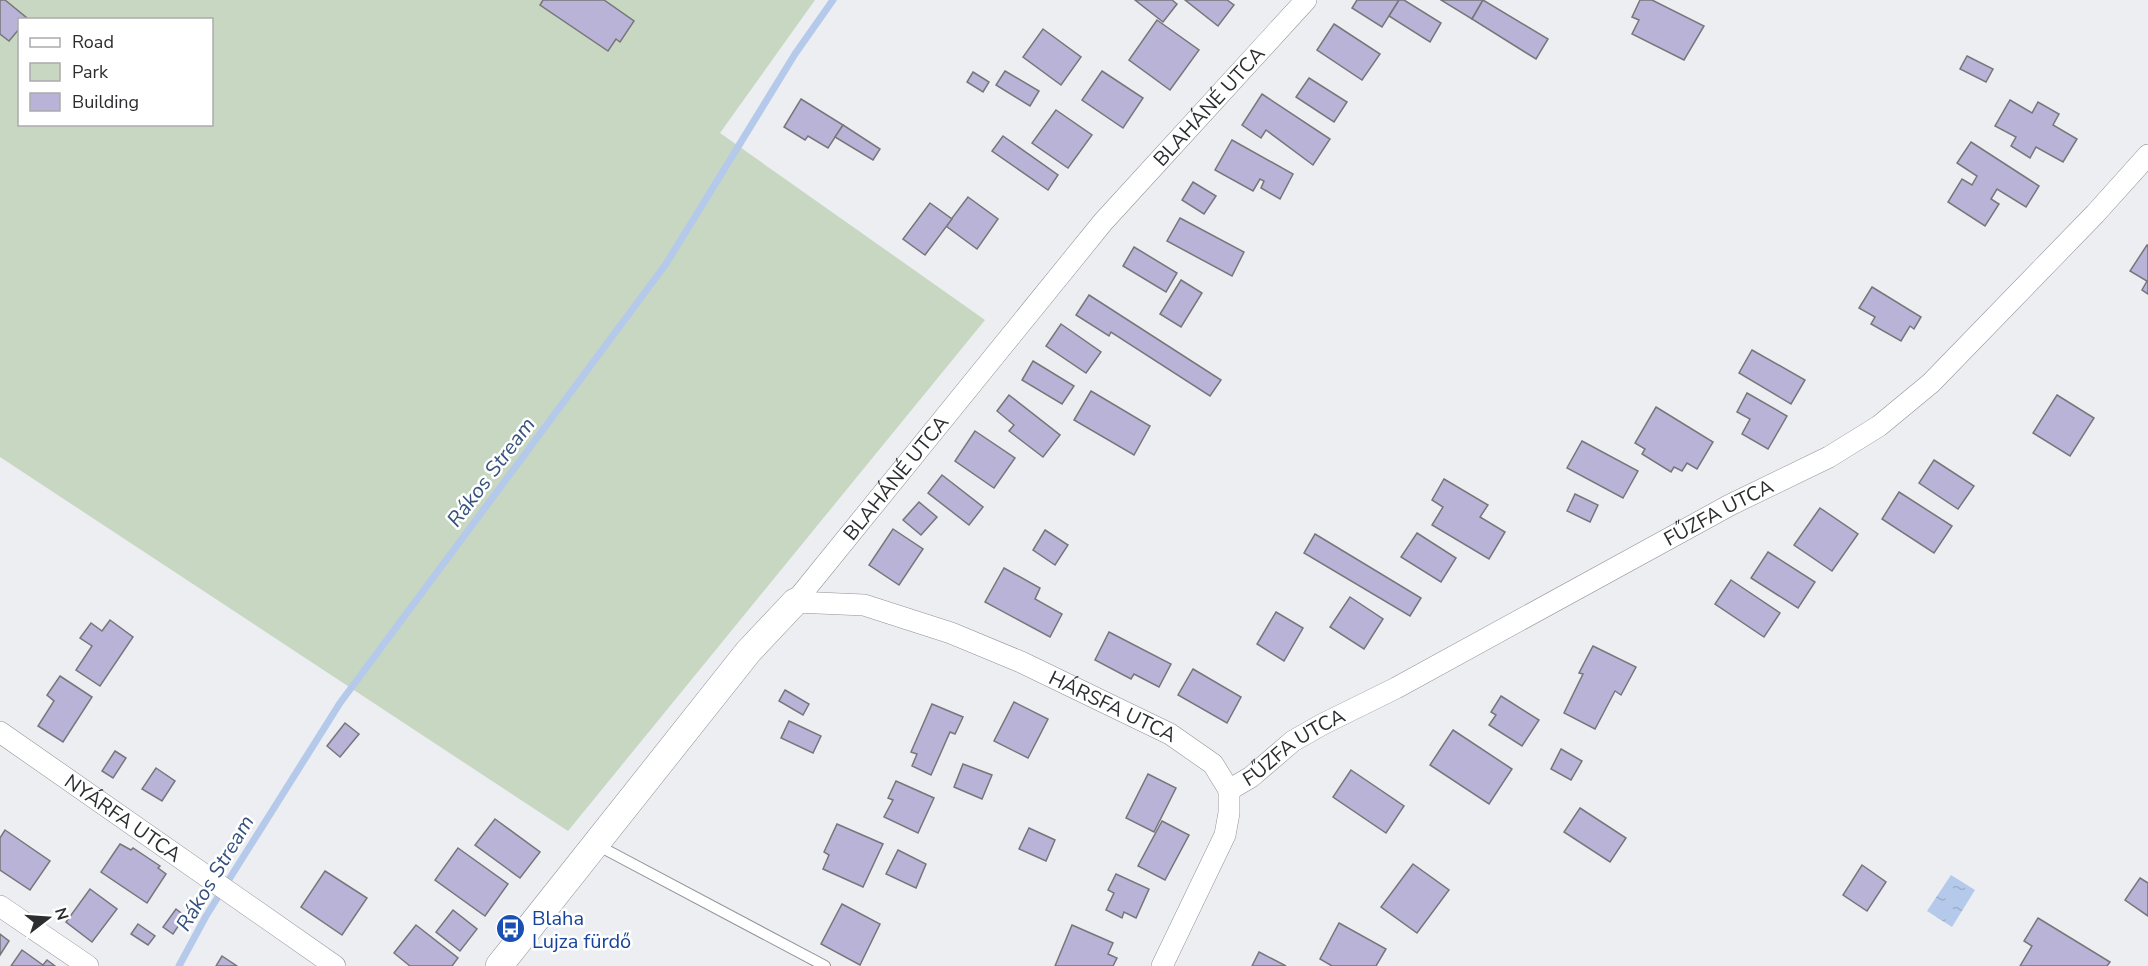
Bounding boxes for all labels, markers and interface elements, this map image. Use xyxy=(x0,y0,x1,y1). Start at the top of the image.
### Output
legend xyxy=(18,18,213,126)
text: Road xyxy=(72,30,114,54)
street label: BLAHÁNÉ UTCA xyxy=(1147,40,1271,172)
text: Park xyxy=(72,60,109,84)
text: Building xyxy=(72,90,139,114)
street label: BLAHÁNÉ UTCA xyxy=(837,409,955,546)
water label: Rákos Stream xyxy=(441,411,541,533)
street label: FŰZFA UTCA xyxy=(1659,472,1778,552)
street label: HÁRSFA UTCA xyxy=(1044,664,1181,749)
street label: FŰZFA UTCA xyxy=(1238,702,1350,793)
street label: NYÁRFA UTCA xyxy=(59,768,187,868)
water label: Rákos Stream xyxy=(169,810,261,936)
north arrow xyxy=(18,888,78,948)
text: N xyxy=(49,905,74,923)
place label: Blaha Lujza fürdő xyxy=(532,905,631,955)
bus stop icon: Blaha Lujza fürdő xyxy=(495,913,527,945)

